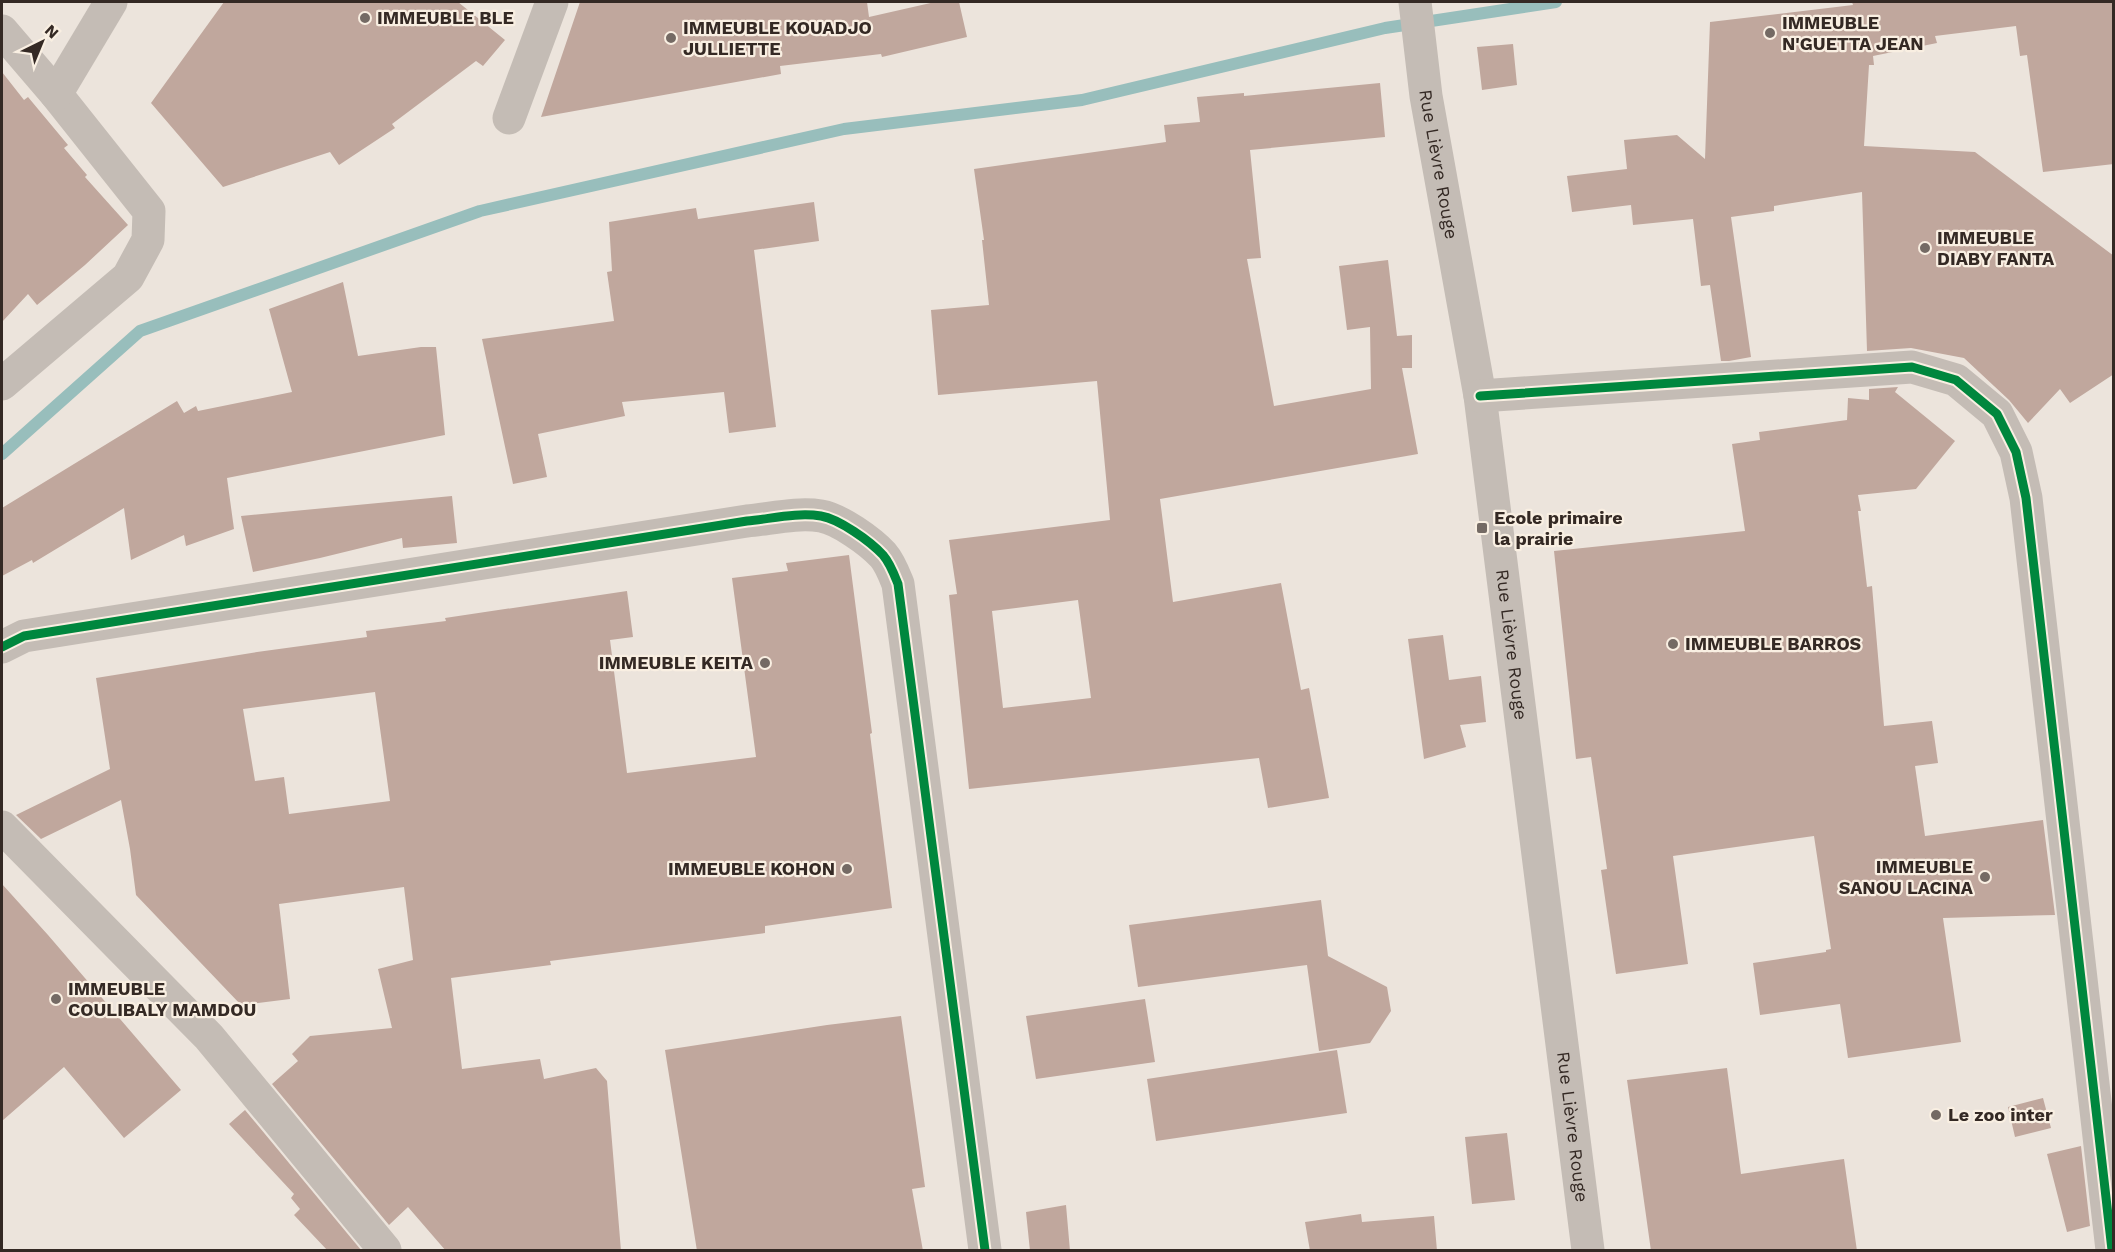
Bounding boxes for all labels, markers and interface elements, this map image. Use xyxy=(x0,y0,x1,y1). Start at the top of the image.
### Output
place label: IMMEUBLE BLE xyxy=(377,7,514,28)
marker: IMMEUBLE BLE xyxy=(358,11,372,25)
north arrow xyxy=(12,12,72,72)
place label: IMMEUBLE N'GUETTA JEAN xyxy=(1782,12,1924,54)
place label: IMMEUBLE KOUADJO JULLIETTE xyxy=(683,17,872,59)
text: N xyxy=(41,20,63,42)
marker: IMMEUBLE N'GUETTA JEAN xyxy=(1763,26,1777,40)
marker: IMMEUBLE KOUADJO JULLIETTE xyxy=(664,31,678,45)
street label: Rue Lièvre Rouge xyxy=(1415,88,1463,241)
place label: IMMEUBLE DIABY FANTA xyxy=(1937,227,2055,269)
marker: IMMEUBLE DIABY FANTA xyxy=(1918,241,1932,255)
place label: Ecole primaire la prairie xyxy=(1494,507,1623,549)
marker: Ecole primaire la prairie xyxy=(1475,521,1489,535)
street label: Rue Lièvre Rouge xyxy=(1492,568,1532,721)
place label: IMMEUBLE BARROS xyxy=(1685,633,1862,654)
marker: IMMEUBLE BARROS xyxy=(1666,637,1680,651)
place label: IMMEUBLE KEITA xyxy=(599,652,754,673)
marker: IMMEUBLE KEITA xyxy=(758,656,772,670)
place label: IMMEUBLE SANOU LACINA xyxy=(1839,856,1974,898)
place label: IMMEUBLE KOHON xyxy=(668,858,835,879)
marker: IMMEUBLE KOHON xyxy=(840,862,854,876)
marker: IMMEUBLE SANOU LACINA xyxy=(1978,870,1992,884)
place label: IMMEUBLE COULIBALY MAMDOU xyxy=(68,978,256,1020)
marker: IMMEUBLE COULIBALY MAMDOU xyxy=(49,992,63,1006)
street label: Rue Lièvre Rouge xyxy=(1553,1050,1593,1203)
place label: Le zoo inter xyxy=(1948,1104,2053,1125)
marker: Le zoo inter xyxy=(1929,1108,1943,1122)

